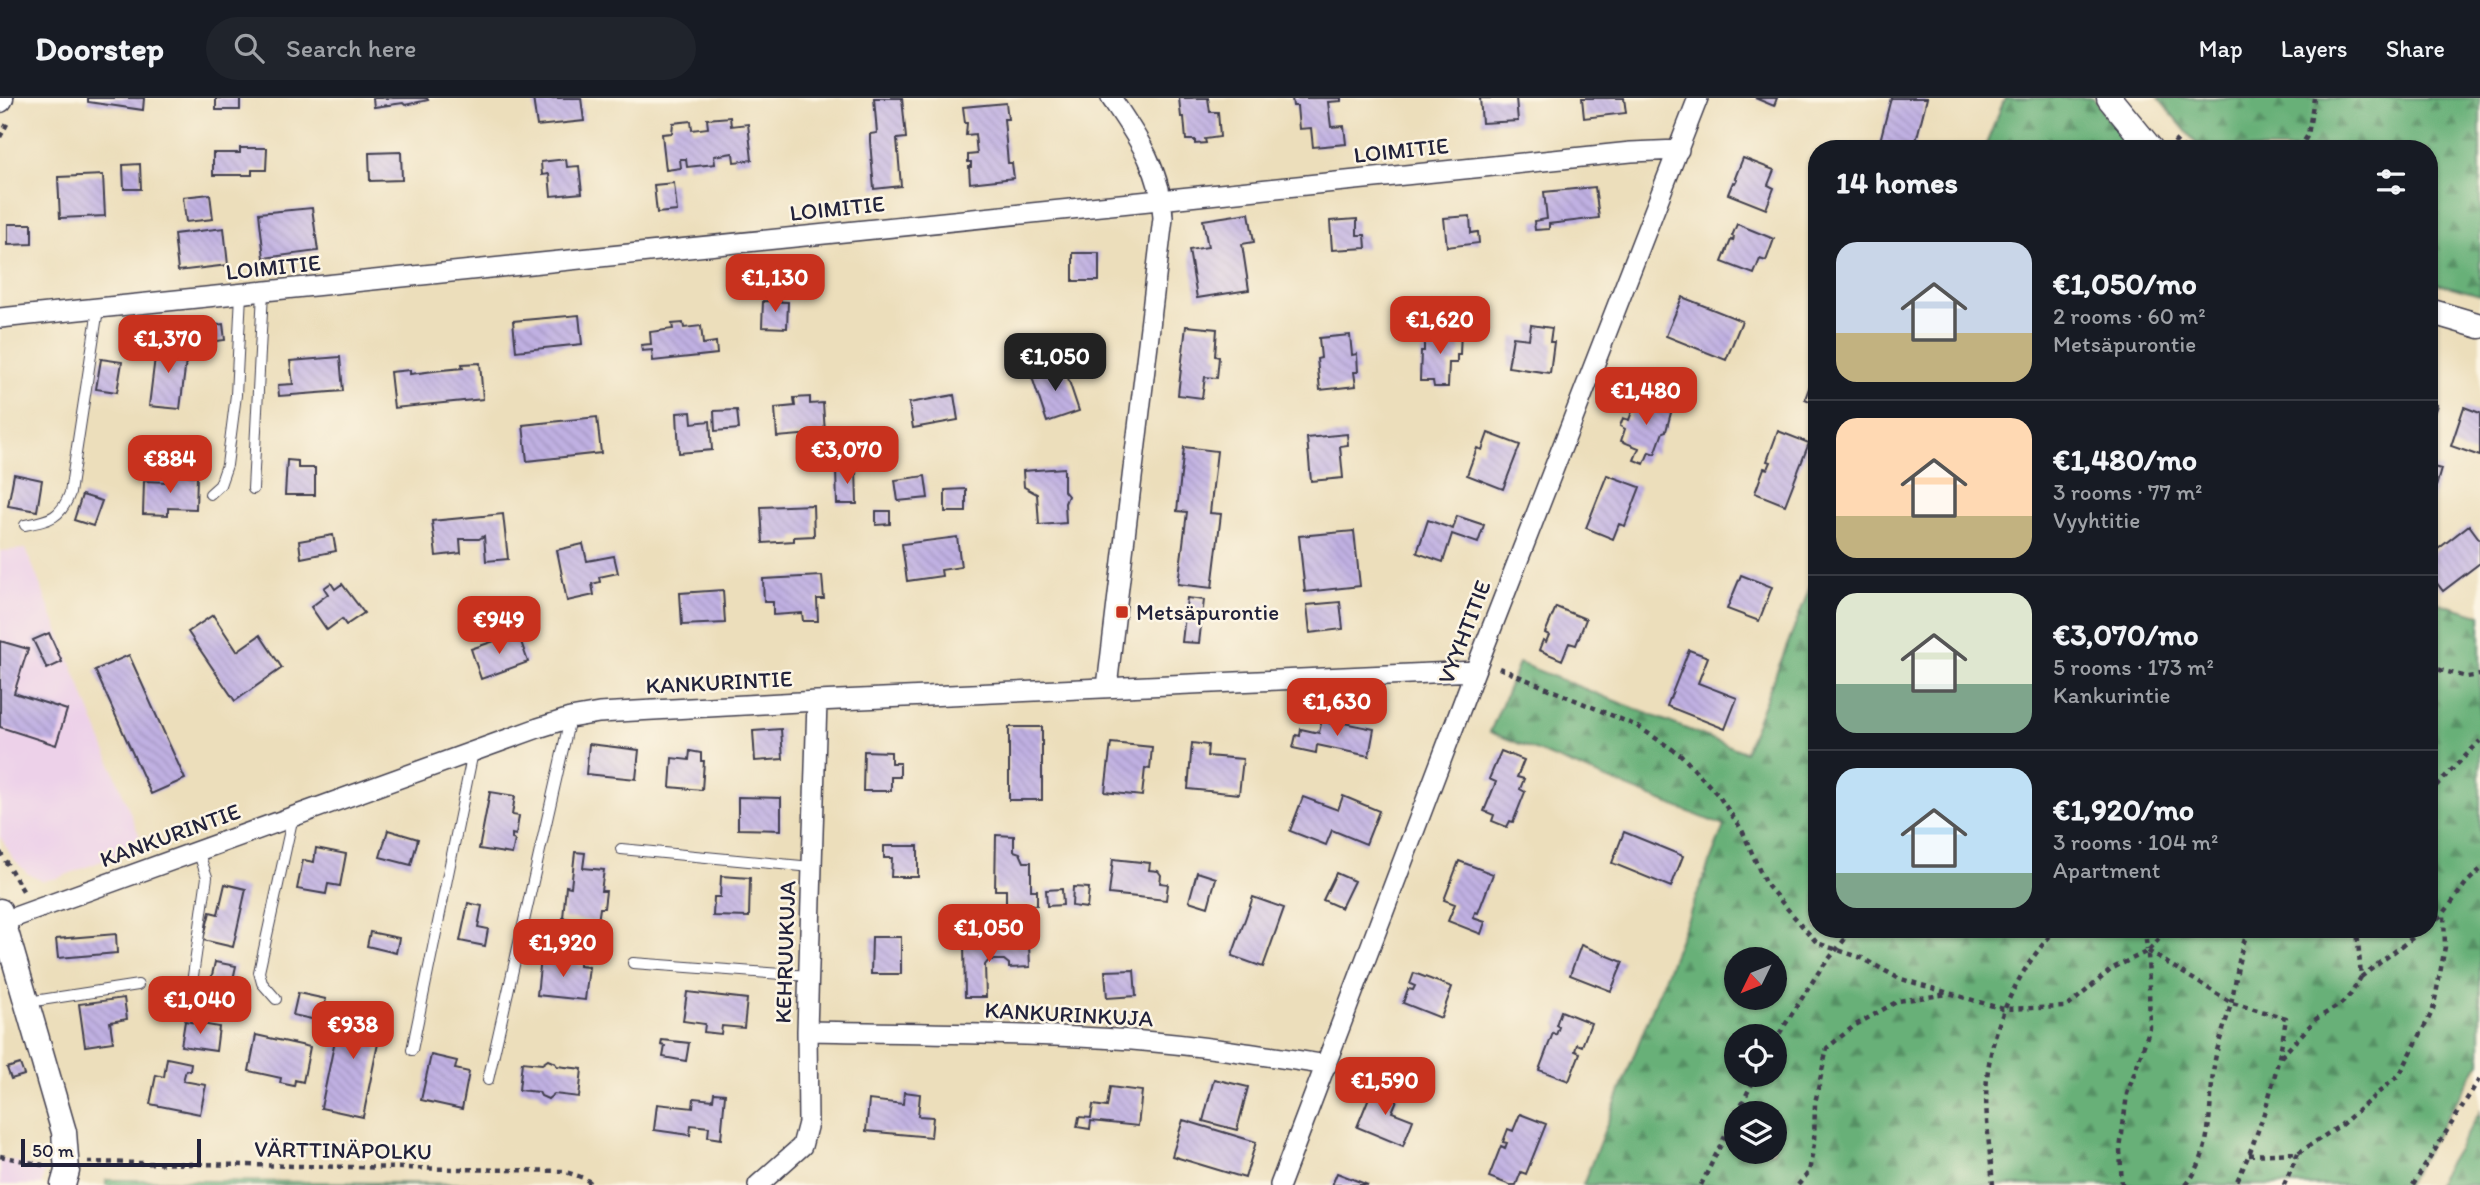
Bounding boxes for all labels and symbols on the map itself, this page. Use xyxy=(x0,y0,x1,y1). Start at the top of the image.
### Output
street label: LOIMITIE xyxy=(1352,131,1450,169)
street label: LOIMITIE xyxy=(788,189,886,227)
street label: LOIMITIE xyxy=(224,248,322,286)
pin: €1,130 xyxy=(718,254,832,314)
pin: €1,620 xyxy=(1383,296,1497,356)
pin: €1,370 xyxy=(111,316,225,375)
pin: €1,050 xyxy=(998,334,1112,393)
pin: €1,480 xyxy=(1589,368,1703,427)
pin: €3,070 xyxy=(790,426,904,486)
pin: €884 xyxy=(129,436,211,495)
street label: VYYHTITIE xyxy=(1431,576,1497,688)
pin: €949 xyxy=(458,596,540,656)
place label: Metsäpurontie xyxy=(1136,598,1279,626)
marker: Metsäpurontie xyxy=(1114,604,1130,620)
street label: KANKURINTIE xyxy=(645,664,793,700)
pin: €1,630 xyxy=(1280,678,1394,738)
street label: KANKURINTIE xyxy=(96,797,244,873)
street label: KEHRUUKUJA xyxy=(769,880,802,1024)
pin: €1,050 xyxy=(932,904,1046,964)
pin: €1,920 xyxy=(506,920,620,979)
north arrow xyxy=(1724,947,1787,1010)
pin: €1,040 xyxy=(143,976,257,1036)
street label: KANKURINKUJA xyxy=(984,996,1154,1032)
pin: €938 xyxy=(312,1002,394,1061)
pin: €1,590 xyxy=(1328,1058,1442,1117)
street label: VÄRTTINÄPOLKU xyxy=(254,1134,432,1166)
scale bar xyxy=(21,1136,201,1168)

